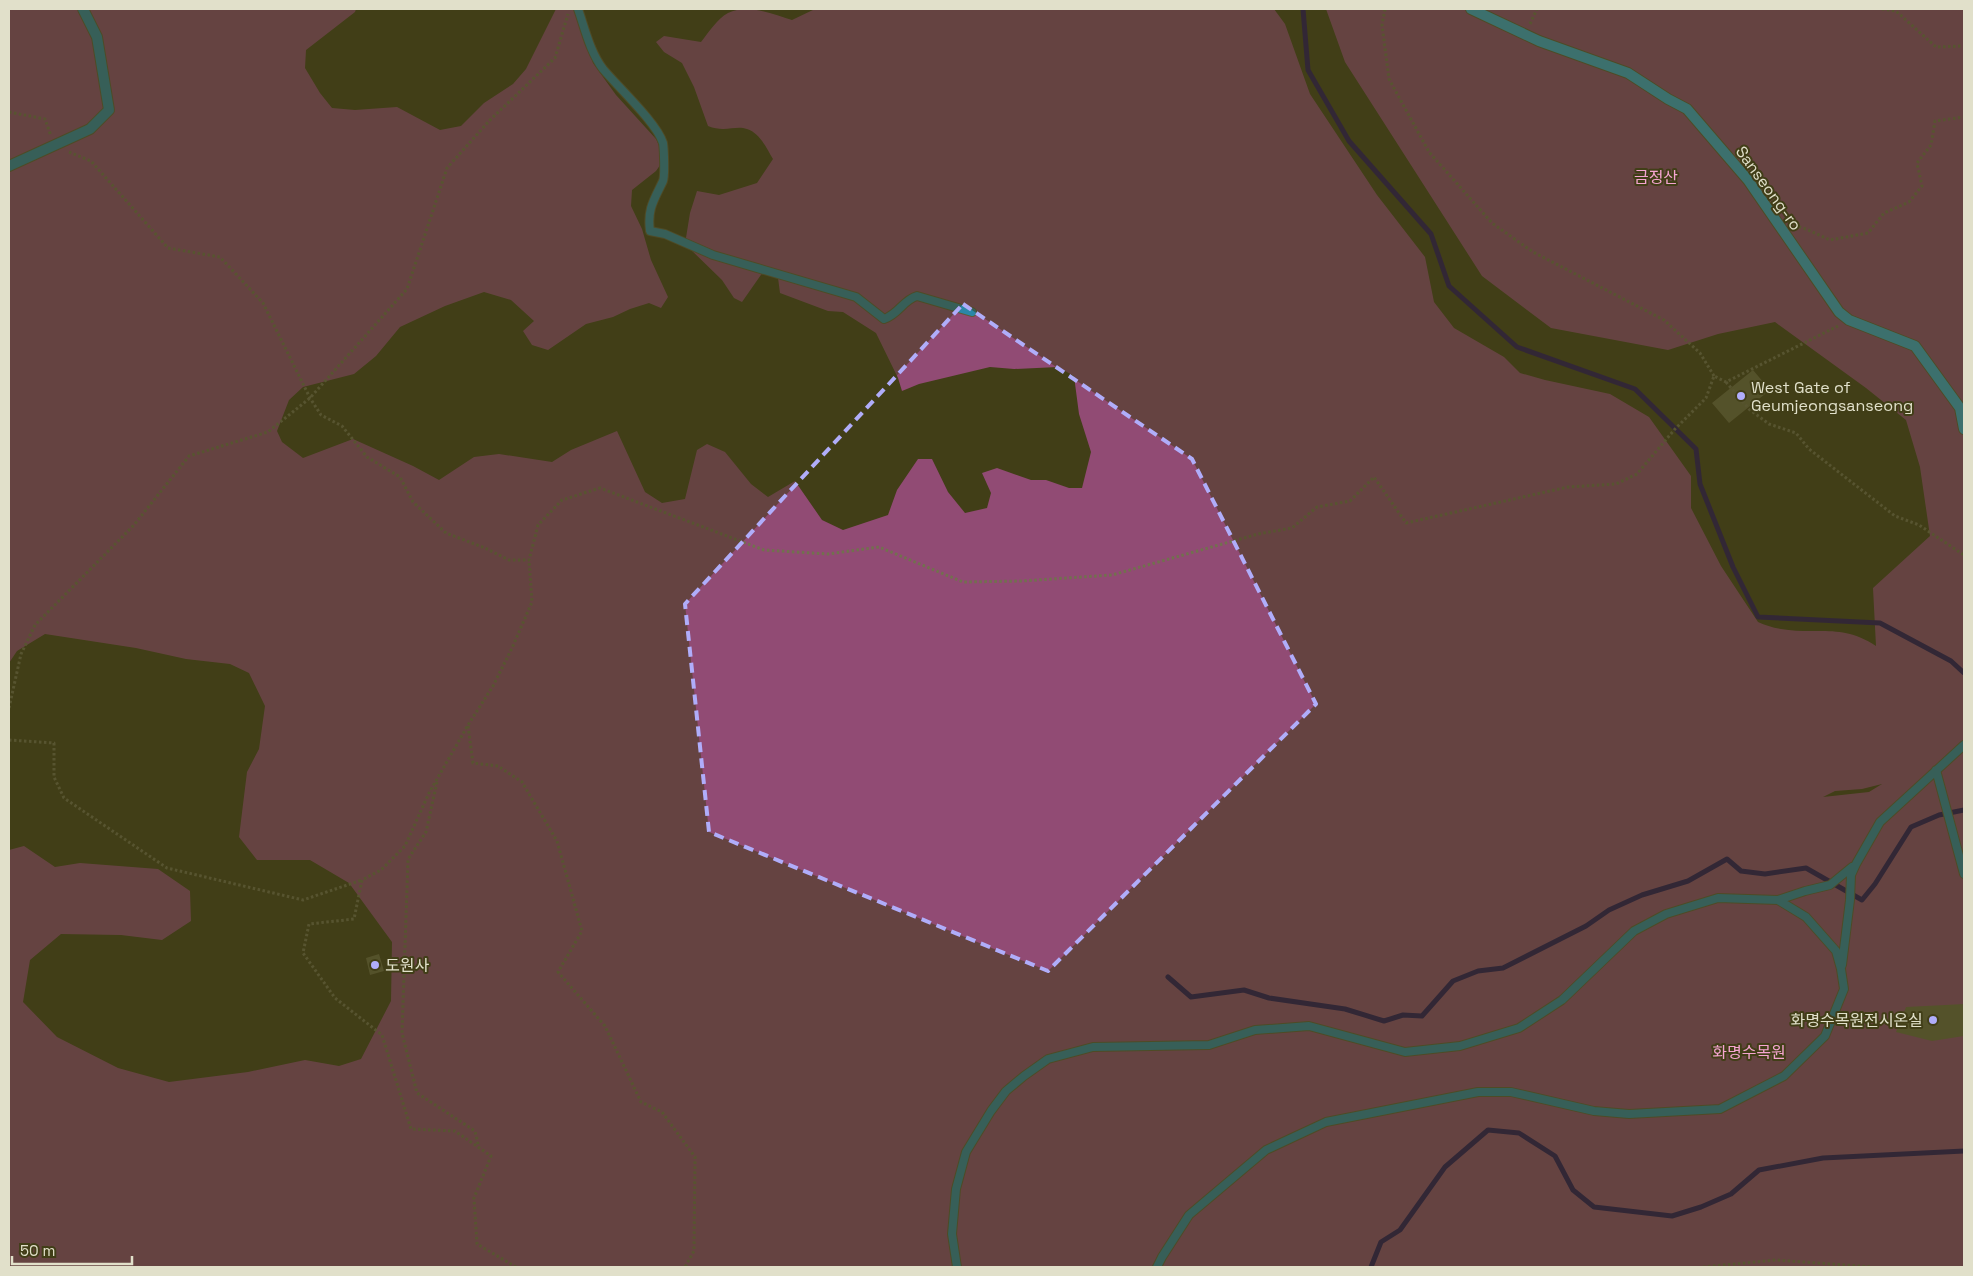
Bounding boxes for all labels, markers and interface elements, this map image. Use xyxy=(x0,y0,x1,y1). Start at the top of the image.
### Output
street label: Sanseong-ro xyxy=(1731,142,1806,235)
park label: 금정산 xyxy=(1634,167,1678,188)
place label: West Gate of Geumjeongsanseong xyxy=(1751,377,1913,416)
marker: West Gate of Geumjeongsanseong xyxy=(1735,390,1747,402)
place label: 도원사 xyxy=(385,955,429,976)
marker: 도원사 xyxy=(369,959,381,971)
place label: 화명수목원전시온실 xyxy=(1791,1010,1923,1031)
marker: 화명수목원전시온실 xyxy=(1927,1014,1939,1026)
park label: 화명수목원 xyxy=(1712,1042,1786,1063)
scale bar xyxy=(12,1234,132,1266)
text: 50 m xyxy=(20,1241,55,1260)

